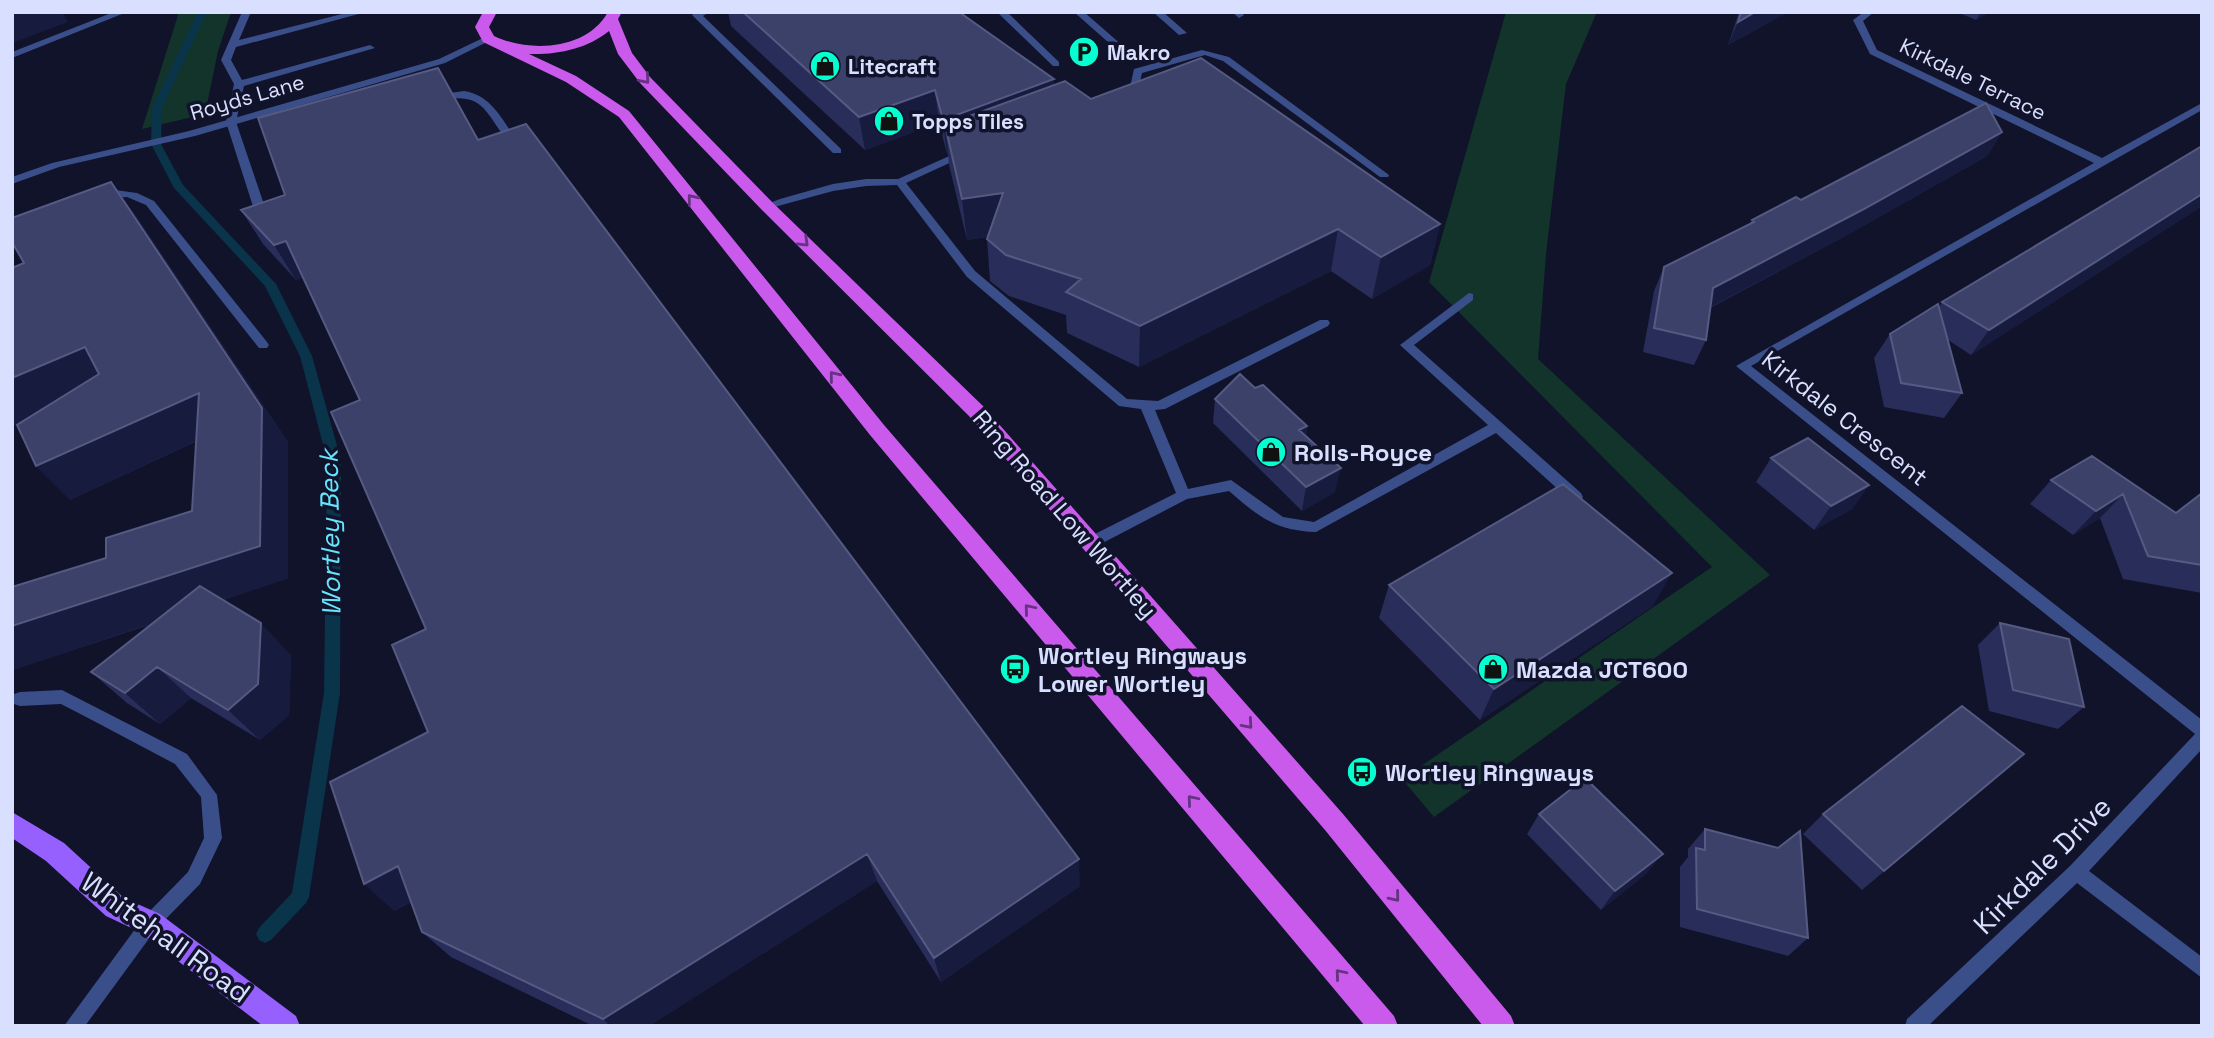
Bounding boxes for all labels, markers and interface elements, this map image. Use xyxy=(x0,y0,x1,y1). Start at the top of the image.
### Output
street label: Kirkdale Terrace xyxy=(1895,32,2051,126)
parking icon: Makro xyxy=(1067,35,1101,69)
place label: Makro xyxy=(1107,39,1170,66)
shop icon: Litecraft xyxy=(808,49,842,83)
place label: Litecraft xyxy=(848,53,937,80)
street label: Royds Lane xyxy=(187,68,307,126)
one-way arrow xyxy=(637,71,649,84)
shop icon: Topps Tiles xyxy=(872,104,906,138)
place label: Topps Tiles xyxy=(912,108,1024,135)
one-way arrow xyxy=(688,194,700,207)
one-way arrow xyxy=(796,234,809,247)
street label: Kirkdale Crescent xyxy=(1756,344,1934,492)
one-way arrow xyxy=(830,372,843,384)
street label: Ring Road Low Wortley xyxy=(966,404,1164,624)
shop icon: Rolls-Royce xyxy=(1254,435,1288,469)
place label: Rolls-Royce xyxy=(1294,437,1432,468)
water label: Wortley Beck xyxy=(311,446,348,617)
one-way arrow xyxy=(1025,604,1037,617)
place label: Wortley Ringways Lower Wortley xyxy=(1038,640,1247,699)
bus stop icon: Wortley Ringways Lower Wortley xyxy=(998,652,1032,686)
shop icon: Mazda JCT600 xyxy=(1476,652,1510,686)
place label: Mazda JCT600 xyxy=(1516,654,1688,685)
one-way arrow xyxy=(1239,715,1252,728)
bus stop icon: Wortley Ringways xyxy=(1345,755,1379,789)
place label: Wortley Ringways xyxy=(1385,757,1594,788)
street label: Kirkdale Drive xyxy=(1965,788,2119,942)
one-way arrow xyxy=(1188,796,1200,809)
street label: Whitehall Road xyxy=(74,864,258,1010)
one-way arrow xyxy=(1387,888,1399,901)
one-way arrow xyxy=(1336,969,1348,982)

